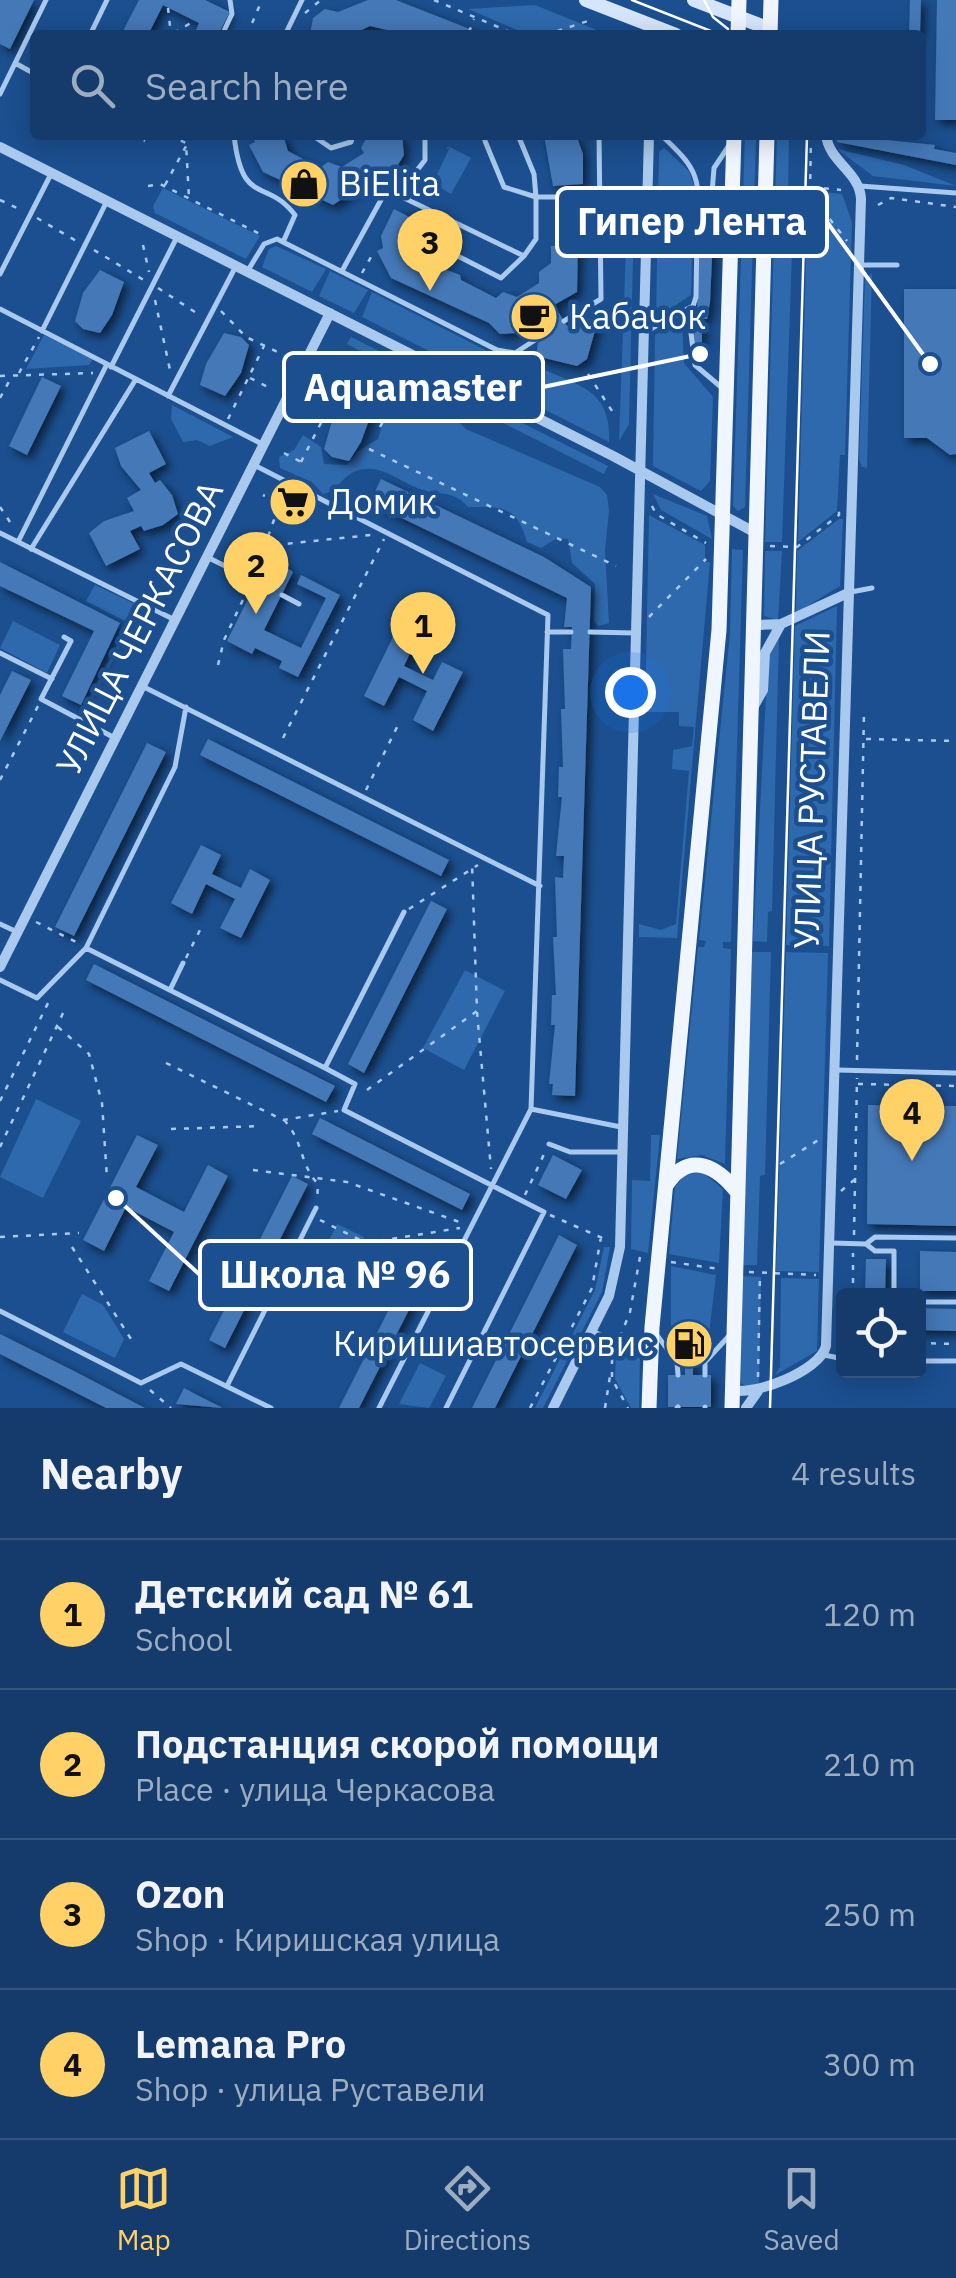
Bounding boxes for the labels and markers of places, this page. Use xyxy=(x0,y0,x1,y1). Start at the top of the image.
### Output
shop icon: BiElita xyxy=(278,158,330,210)
place label: BiElita xyxy=(339,160,440,206)
callout: Гипер Лента xyxy=(557,188,827,256)
pin: 3 xyxy=(398,208,462,291)
cafe icon: Кабачок xyxy=(508,291,560,343)
place label: Кабачок xyxy=(569,293,707,339)
callout: Aquamaster xyxy=(284,353,543,421)
supermarket icon: Домик xyxy=(267,476,319,528)
place label: Домик xyxy=(328,478,437,524)
pin: 2 xyxy=(224,532,288,614)
pin: 1 xyxy=(390,592,456,674)
pin: 4 xyxy=(880,1078,944,1161)
callout: Школа № 96 xyxy=(200,1241,471,1309)
fuel station icon: Киришиавтосервис xyxy=(663,1318,715,1370)
place label: Киришиавтосервис xyxy=(333,1320,654,1366)

